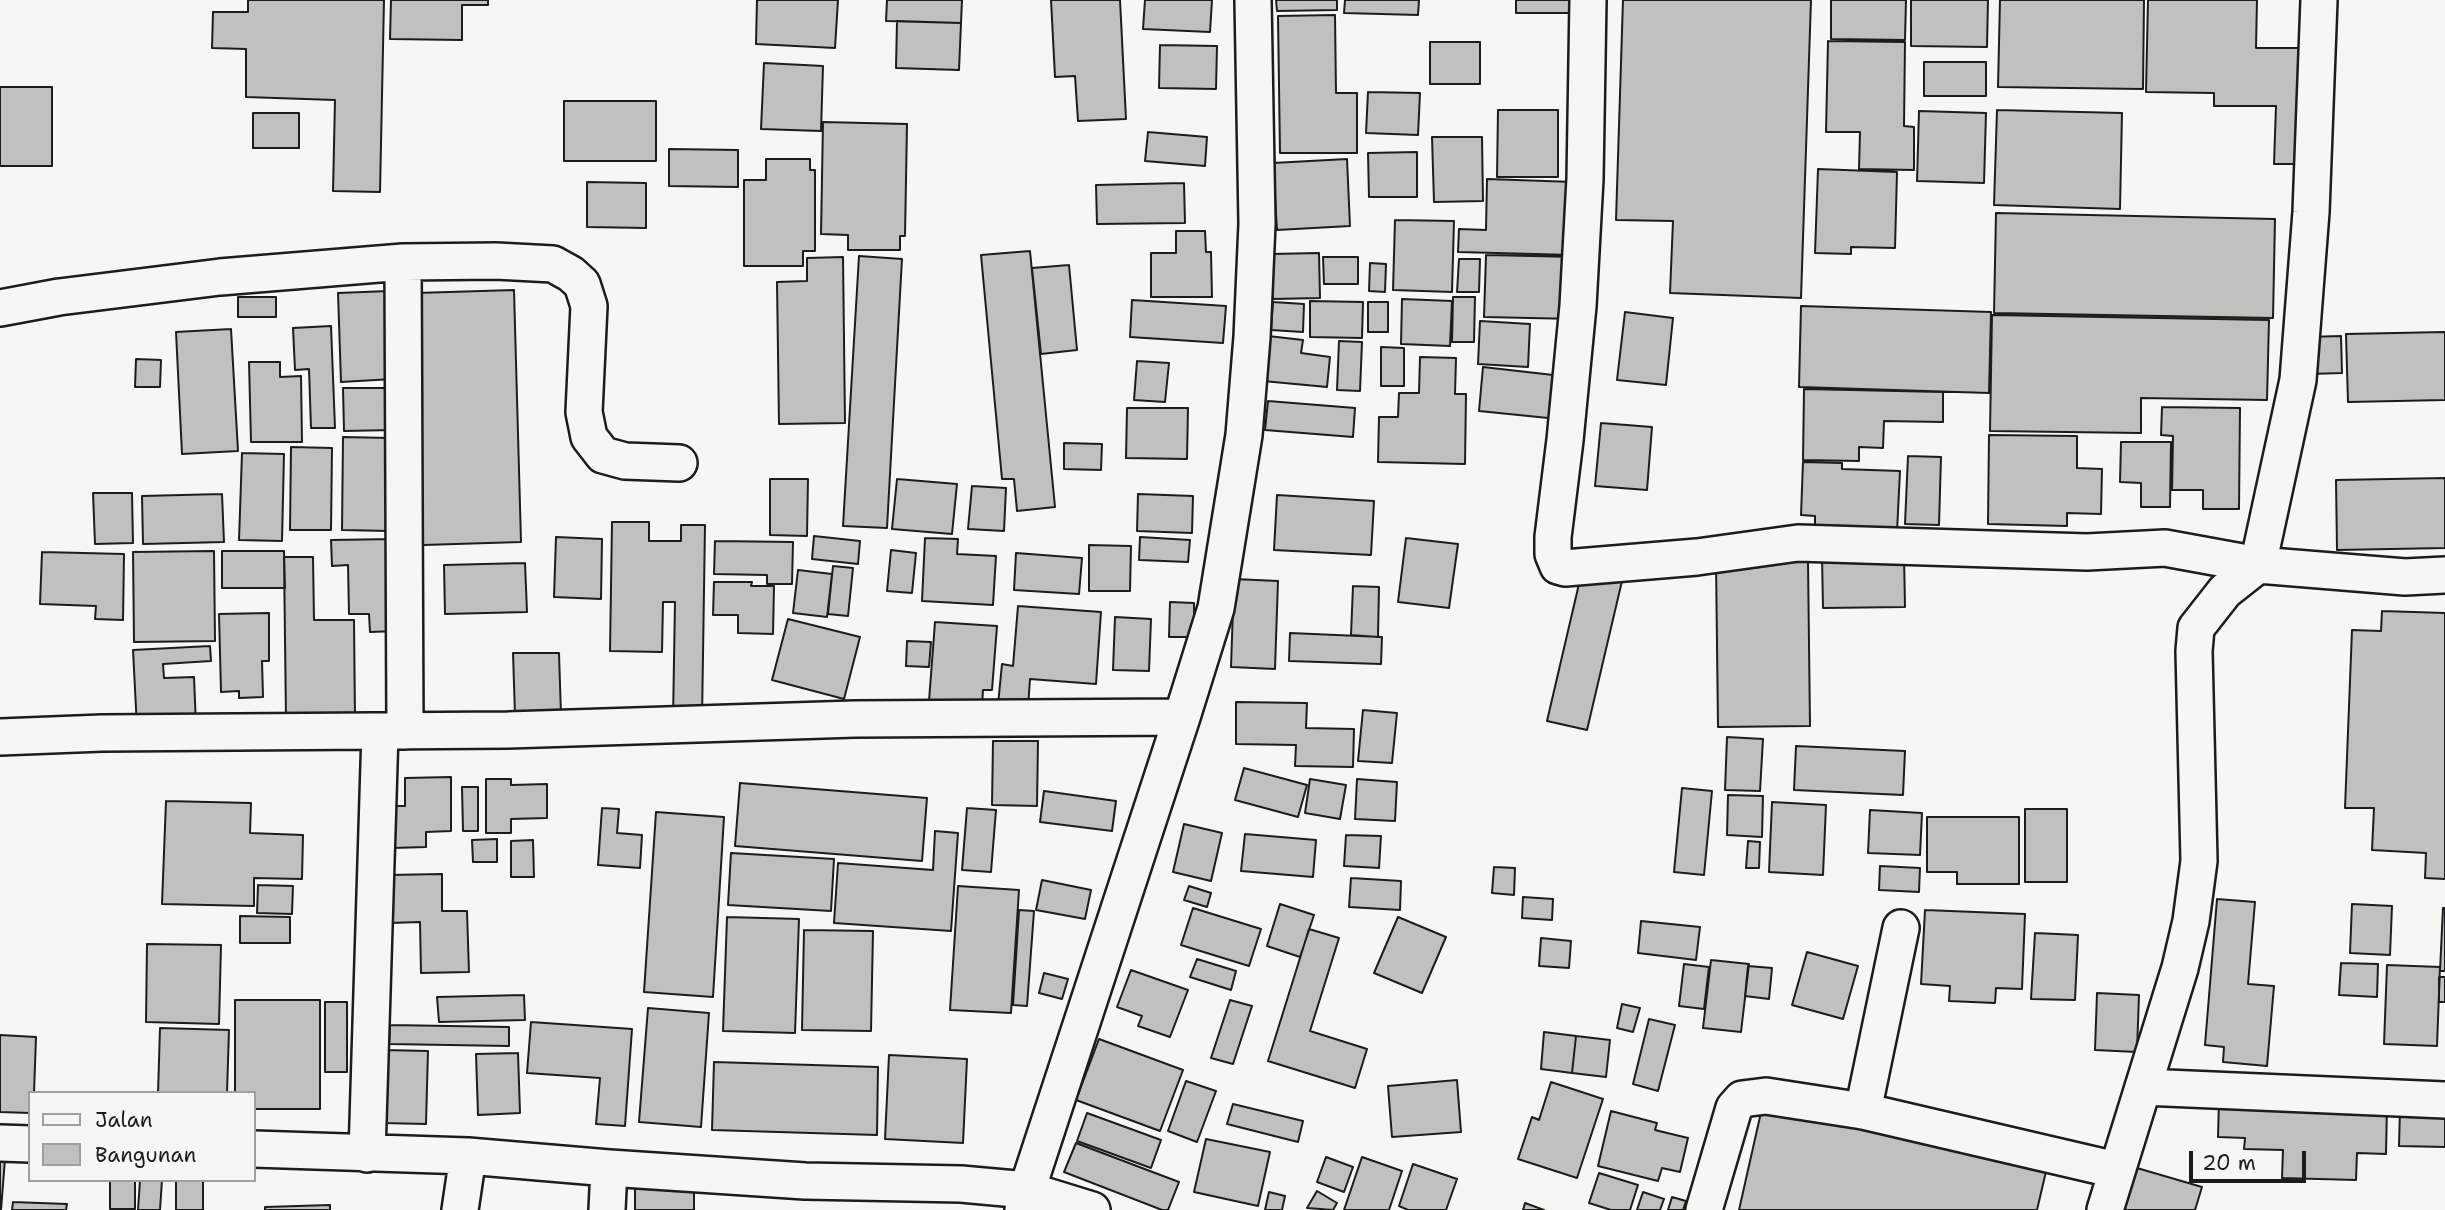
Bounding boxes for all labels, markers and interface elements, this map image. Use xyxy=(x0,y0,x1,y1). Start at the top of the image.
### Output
legend xyxy=(28,1091,256,1182)
text: Jalan xyxy=(95,1106,153,1134)
scale bar xyxy=(2193,1136,2310,1180)
text: Bangunan xyxy=(95,1141,196,1169)
text: 20 m xyxy=(2202,1149,2256,1177)

